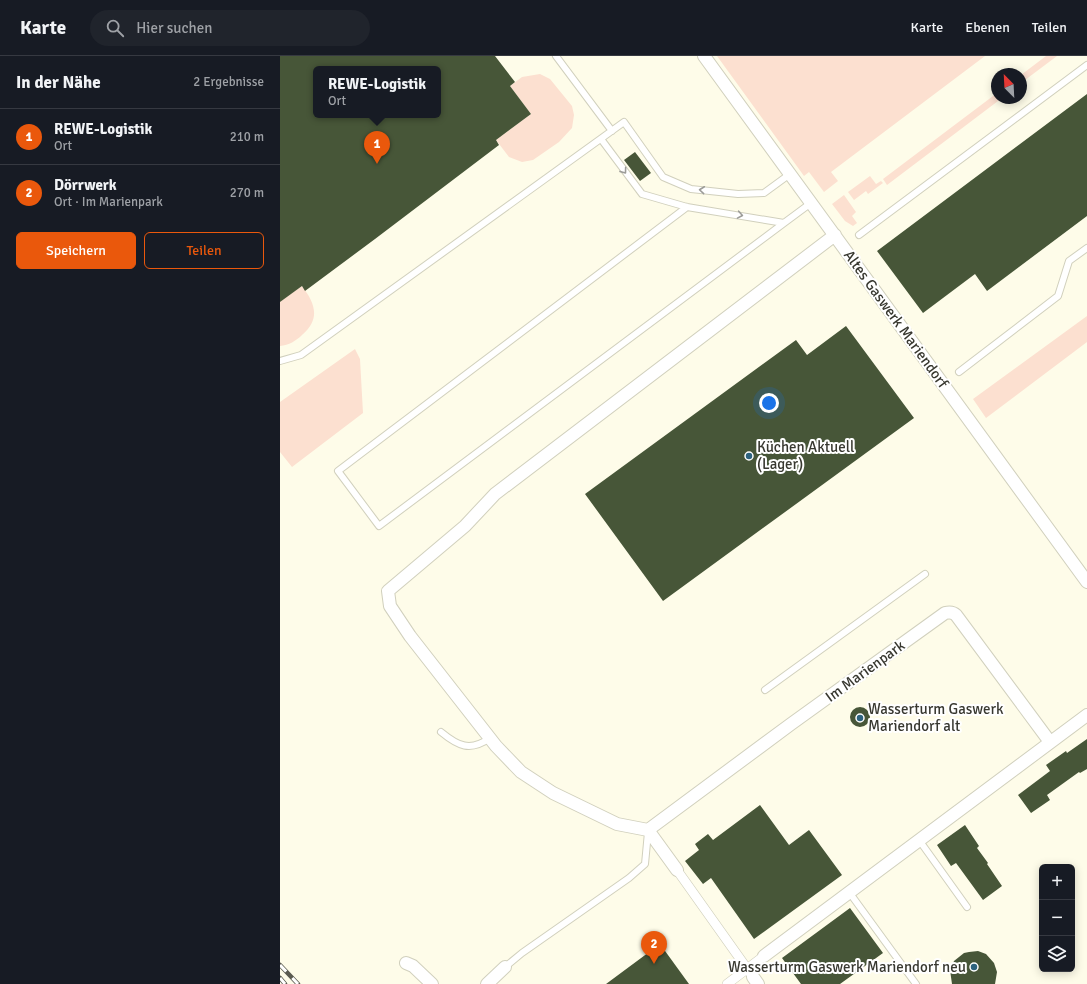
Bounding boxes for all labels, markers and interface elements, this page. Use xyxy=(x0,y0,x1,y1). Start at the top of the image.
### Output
search box xyxy=(90,10,370,46)
text: Karte xyxy=(20,16,66,40)
icon: search xyxy=(104,17,126,39)
text: Hier suchen xyxy=(136,19,212,37)
text: Karte xyxy=(911,19,943,36)
text: Ebenen xyxy=(965,19,1010,36)
text: Teilen xyxy=(1032,19,1067,36)
popup xyxy=(313,66,441,118)
north arrow xyxy=(991,68,1027,104)
text: In der Nähe xyxy=(16,72,101,93)
text: 2 Ergebnisse xyxy=(193,74,264,90)
text: REWE-Logistik xyxy=(328,75,426,93)
text: Ort xyxy=(328,93,346,109)
text: REWE-Logistik xyxy=(54,120,152,138)
text: 1 xyxy=(25,129,33,145)
text: 210 m xyxy=(230,129,264,145)
pin: 1 xyxy=(364,131,390,164)
text: Ort xyxy=(54,138,72,154)
one-way arrow xyxy=(619,166,626,173)
text: Dörrwerk xyxy=(54,176,117,194)
text: 2 xyxy=(25,185,33,201)
text: 270 m xyxy=(230,185,264,201)
one-way arrow xyxy=(699,186,705,195)
text: Ort · Im Marienpark xyxy=(54,194,163,210)
one-way arrow xyxy=(737,211,743,219)
button: Speichern xyxy=(16,232,136,269)
button: Teilen xyxy=(144,232,264,269)
street label: Altes Gaswerk Mariendorf xyxy=(840,247,953,392)
your location xyxy=(759,393,779,413)
place label: Küchen Aktuell (Lager) xyxy=(757,438,854,473)
marker: Küchen Aktuell (Lager) xyxy=(744,451,754,461)
street label: Im Marienpark xyxy=(822,636,908,706)
place label: Wasserturm Gaswerk Mariendorf alt xyxy=(868,700,1004,735)
marker: Wasserturm Gaswerk Mariendorf alt xyxy=(855,713,865,723)
map controls xyxy=(1039,864,1075,972)
button: + xyxy=(1039,864,1075,900)
button: − xyxy=(1039,900,1075,936)
pin: 2 xyxy=(641,931,667,964)
button: layers xyxy=(1039,936,1075,972)
place label: Wasserturm Gaswerk Mariendorf neu xyxy=(728,958,966,976)
marker: Wasserturm Gaswerk Mariendorf neu xyxy=(969,962,979,972)

